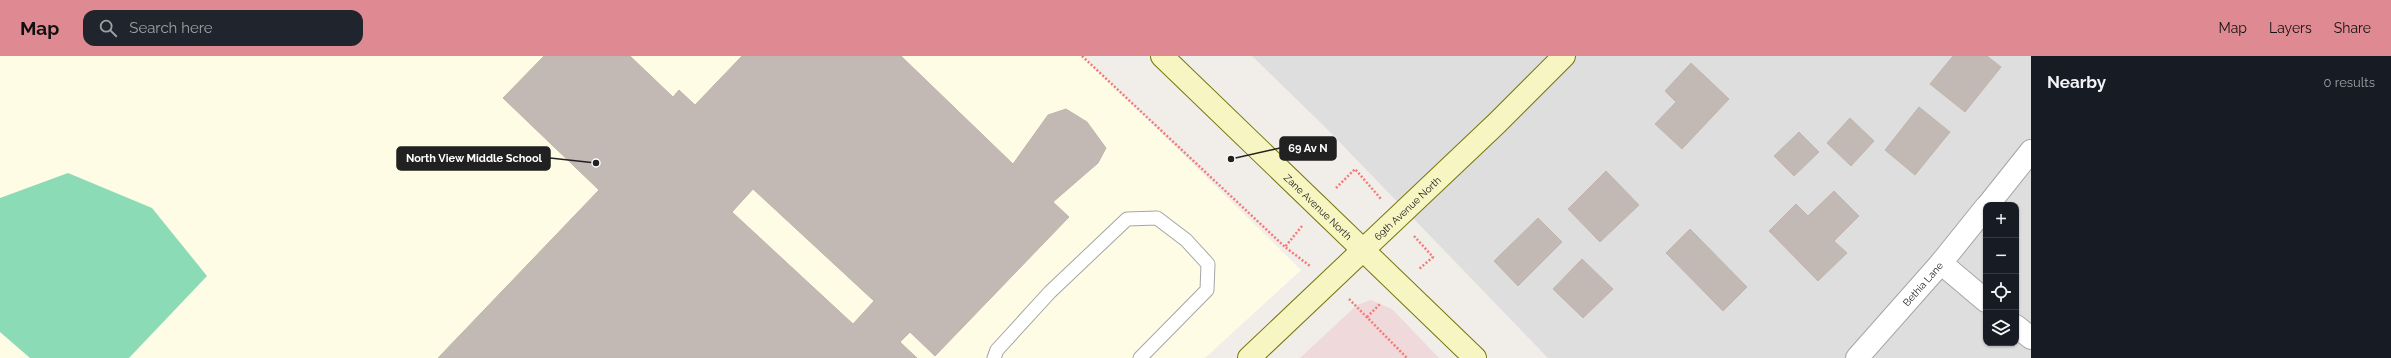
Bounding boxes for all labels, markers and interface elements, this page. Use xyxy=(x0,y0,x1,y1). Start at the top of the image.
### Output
search box xyxy=(83,10,363,46)
text: Map xyxy=(20,17,59,39)
icon: search xyxy=(97,17,119,39)
text: Search here xyxy=(129,19,213,37)
text: Map xyxy=(2219,20,2247,36)
text: Layers xyxy=(2269,20,2312,36)
text: Share xyxy=(2334,20,2371,36)
text: Nearby xyxy=(2047,72,2106,92)
text: 0 results xyxy=(2324,75,2375,90)
callout: 69 Av N xyxy=(1280,137,1336,160)
text: 69 Av N xyxy=(1288,142,1328,155)
callout: North View Middle School xyxy=(397,147,550,170)
text: North View Middle School xyxy=(406,152,543,165)
street label: Zane Avenue North xyxy=(1282,172,1354,242)
street label: 69th Avenue North xyxy=(1372,174,1443,242)
map controls xyxy=(1983,202,2019,346)
button: + xyxy=(1983,202,2019,238)
button: − xyxy=(1983,238,2019,274)
street label: Bethia Lane xyxy=(1901,260,1945,308)
button: locate xyxy=(1983,274,2019,310)
button: layers xyxy=(1983,310,2019,346)

